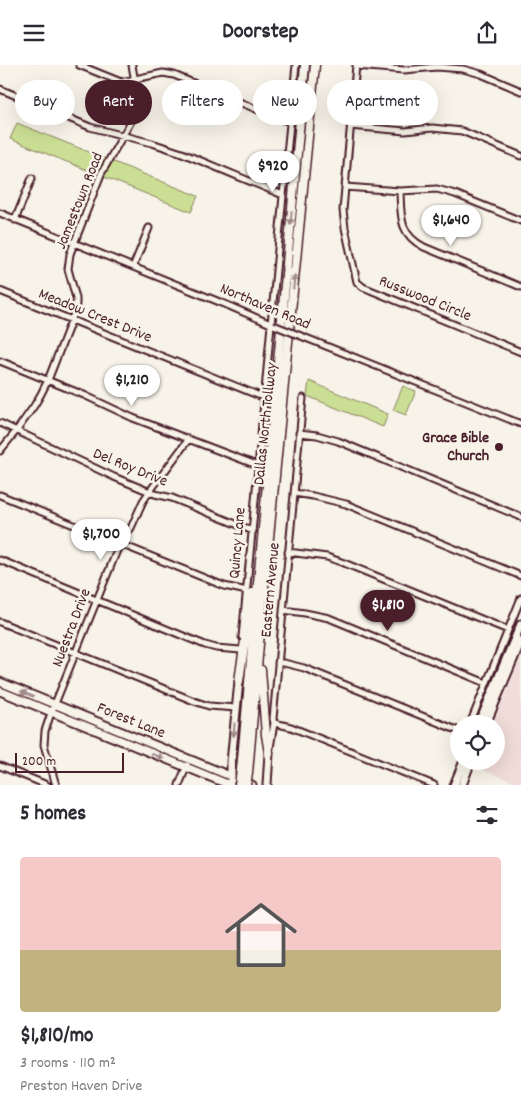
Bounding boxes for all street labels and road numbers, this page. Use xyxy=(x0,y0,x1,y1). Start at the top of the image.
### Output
street label: Jamestown Road xyxy=(50,149,110,253)
street label: Russwood Circle xyxy=(375,270,475,328)
street label: Northaven Road xyxy=(216,278,314,336)
street label: Meadow Crest Drive xyxy=(35,283,155,349)
street label: Dallas North Tollway xyxy=(248,361,284,486)
street label: Del Roy Drive xyxy=(89,443,171,493)
street label: Quincy Lane xyxy=(223,506,253,580)
street label: Eastern Avenue xyxy=(255,542,287,638)
street label: Nuestra Drive xyxy=(46,585,98,671)
street label: Forest Lane xyxy=(93,697,169,745)

